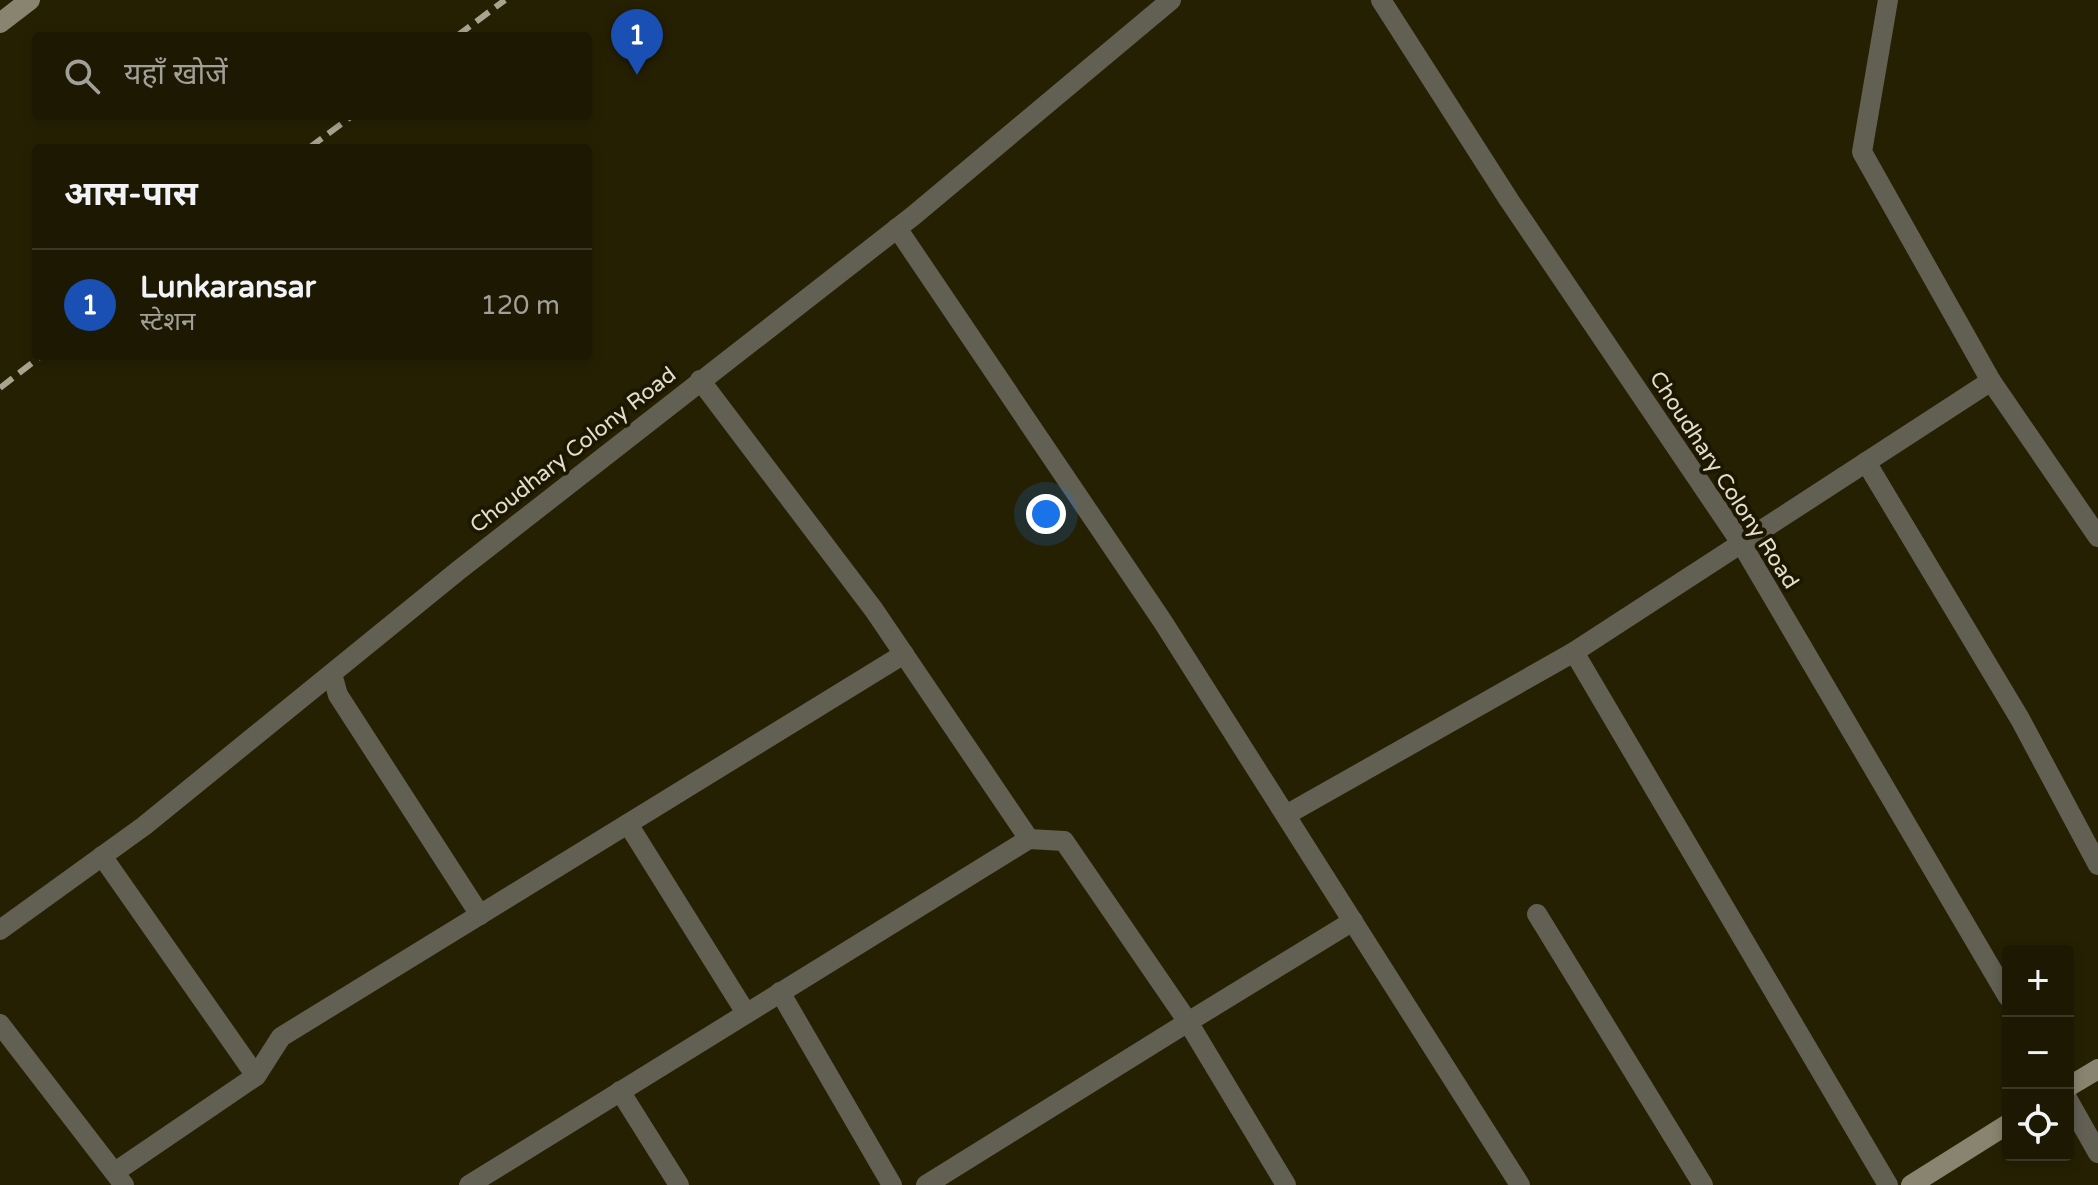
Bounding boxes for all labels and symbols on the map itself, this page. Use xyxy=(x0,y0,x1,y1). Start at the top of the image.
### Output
pin: 1 xyxy=(611,9,663,75)
street label: Choudhary Colony Road xyxy=(465,361,681,539)
street label: Choudhary Colony Road xyxy=(1644,366,1804,594)
your location xyxy=(1026,494,1066,534)

